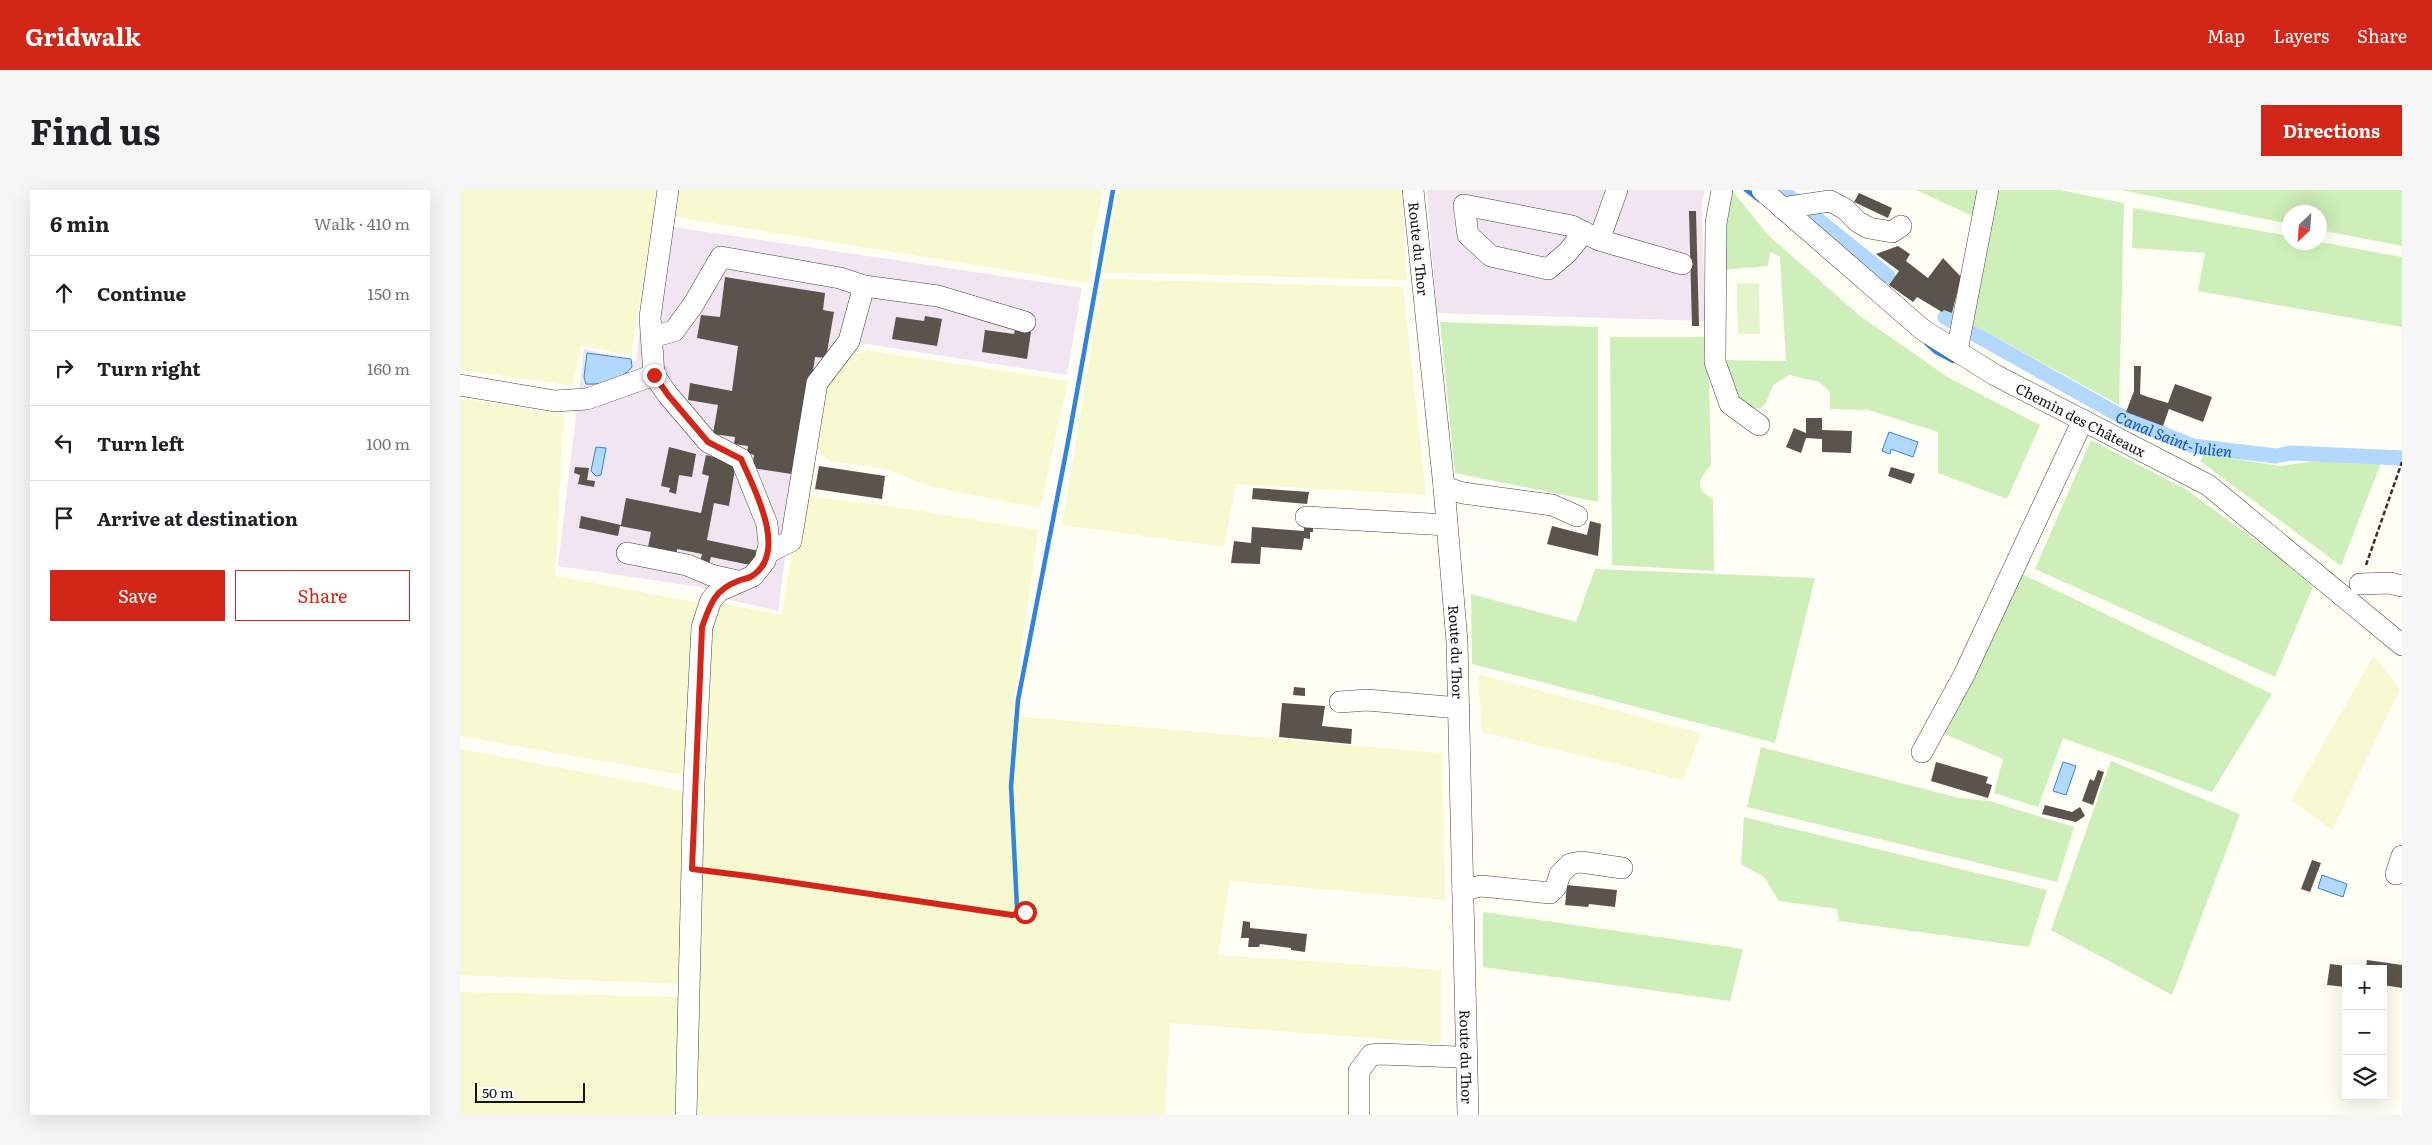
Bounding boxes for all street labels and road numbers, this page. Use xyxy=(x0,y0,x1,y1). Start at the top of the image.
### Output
street label: Route du Thor xyxy=(1404,201,1434,297)
street label: Chemin des Châteaux xyxy=(2012,377,2150,461)
street label: Route du Thor xyxy=(1444,604,1468,699)
street label: Route du Thor xyxy=(1456,1010,1478,1104)

